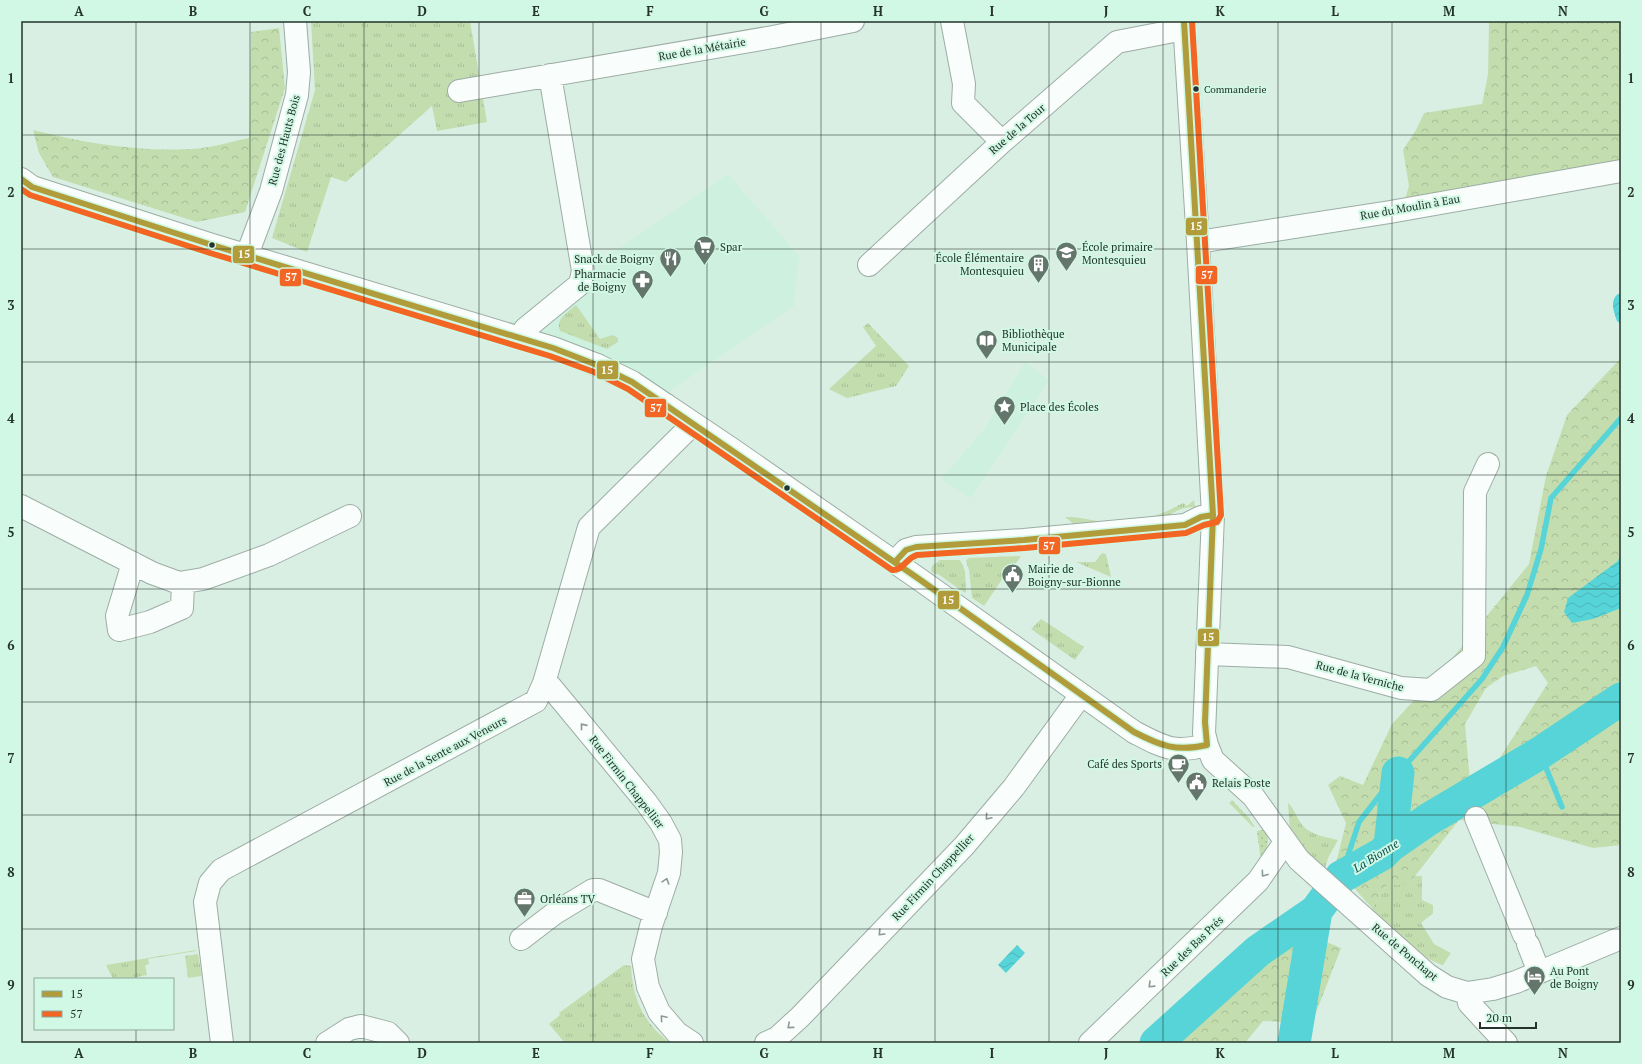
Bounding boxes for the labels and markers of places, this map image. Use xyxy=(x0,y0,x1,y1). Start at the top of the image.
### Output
place label: Commanderie xyxy=(1204,83,1266,96)
marker: Commanderie xyxy=(1191,84,1201,94)
supermarket icon: Spar xyxy=(692,234,718,267)
unlabelled marker xyxy=(207,240,217,250)
place label: Spar xyxy=(720,240,743,254)
school or university icon: École primaire Montesquieu xyxy=(1054,240,1080,273)
place label: École primaire Montesquieu xyxy=(1082,240,1153,267)
restaurant icon: Snack de Boigny xyxy=(657,246,683,279)
place label: École Élémentaire Montesquieu xyxy=(936,251,1025,278)
building icon: École Élémentaire Montesquieu xyxy=(1026,251,1052,284)
place label: Snack de Boigny xyxy=(574,252,654,266)
place label: Pharmacie de Boigny xyxy=(574,267,626,294)
pharmacy icon: Pharmacie de Boigny xyxy=(629,267,655,300)
library icon: Bibliothèque Municipale xyxy=(974,327,1000,360)
place label: Bibliothèque Municipale xyxy=(1002,327,1065,354)
place icon: Place des Écoles xyxy=(991,394,1017,427)
place label: Place des Écoles xyxy=(1020,400,1099,414)
unlabelled marker xyxy=(782,483,792,493)
public building icon: Mairie de Boigny-sur-Bionne xyxy=(1000,562,1026,595)
place label: Mairie de Boigny-sur-Bionne xyxy=(1028,562,1121,589)
cafe icon: Café des Sports xyxy=(1165,751,1191,784)
place label: Café des Sports xyxy=(1087,757,1162,771)
public building icon: Relais Poste xyxy=(1184,770,1210,803)
place label: Relais Poste xyxy=(1212,776,1271,790)
office icon: Orléans TV xyxy=(512,886,538,919)
place label: Orléans TV xyxy=(540,892,596,906)
hotel icon: Au Pont de Boigny xyxy=(1522,964,1548,997)
place label: Au Pont de Boigny xyxy=(1550,964,1599,991)

